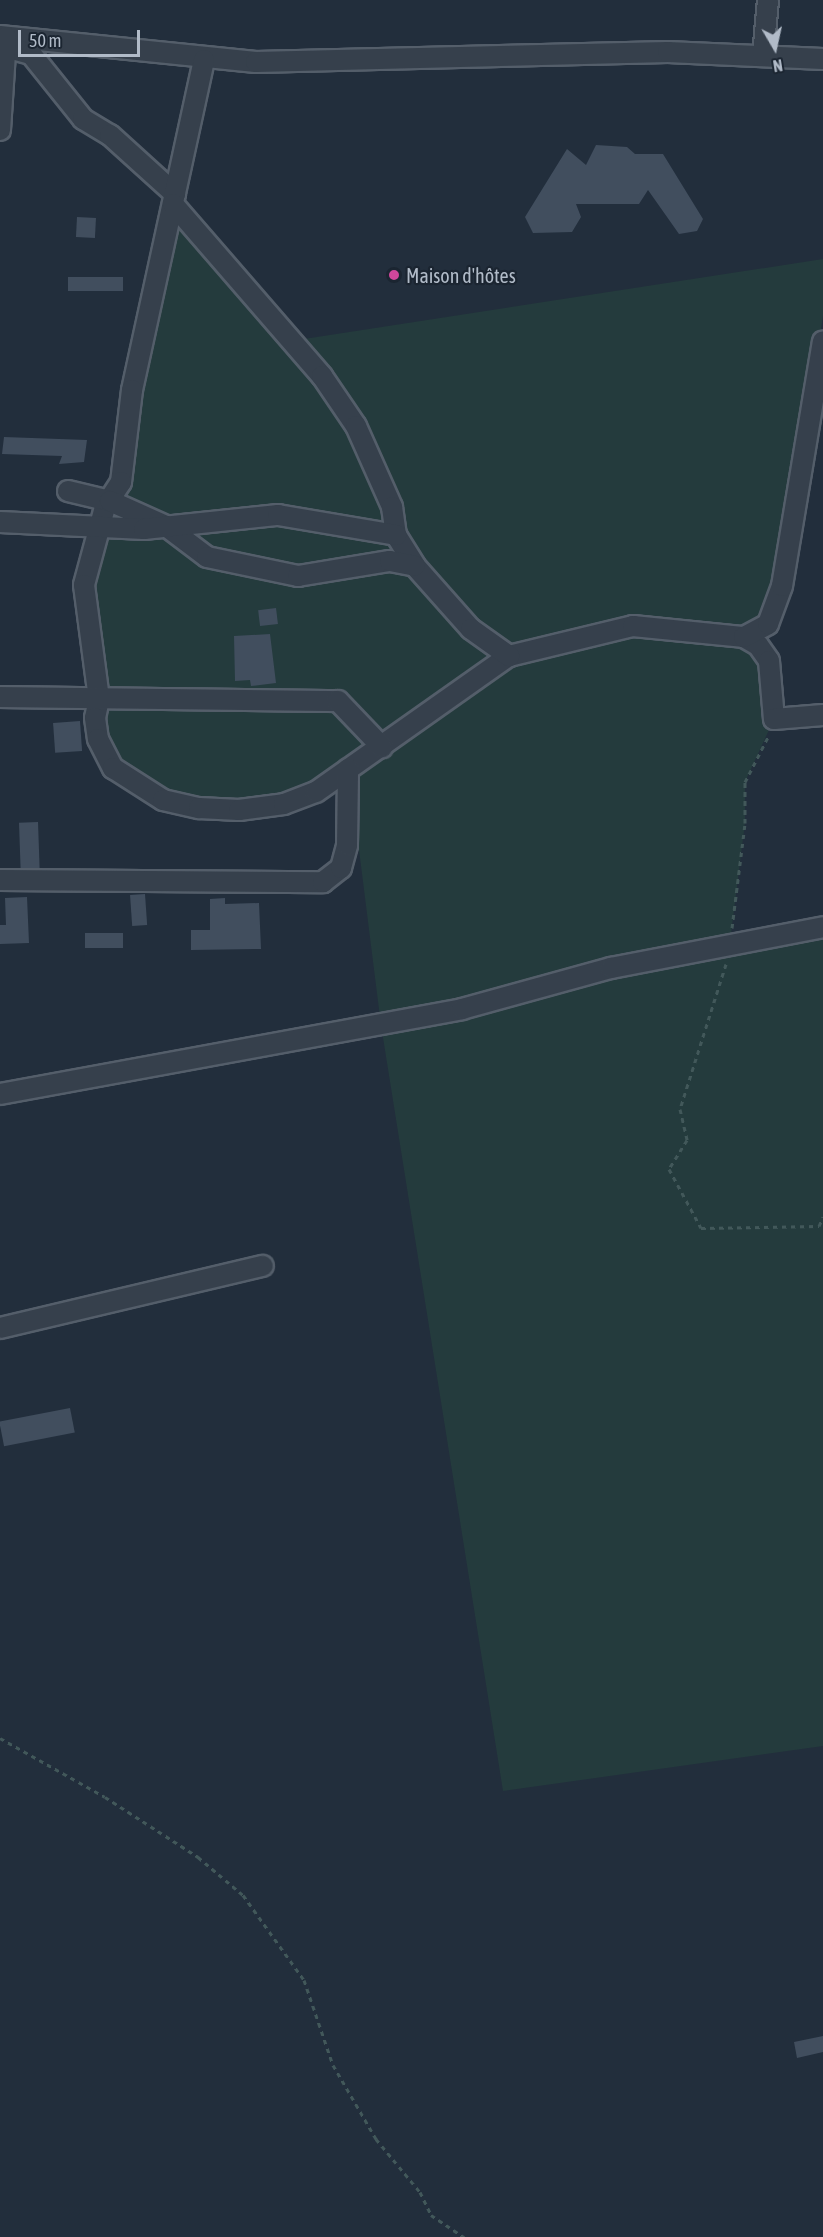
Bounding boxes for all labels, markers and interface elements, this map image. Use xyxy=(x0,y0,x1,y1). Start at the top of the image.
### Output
scale bar xyxy=(21,18,142,56)
north arrow xyxy=(745,18,805,78)
text: 50 m xyxy=(29,30,61,51)
text: N xyxy=(772,56,784,75)
place label: Maison d'hôtes xyxy=(406,263,516,287)
marker: Maison d'hôtes xyxy=(387,268,401,282)

